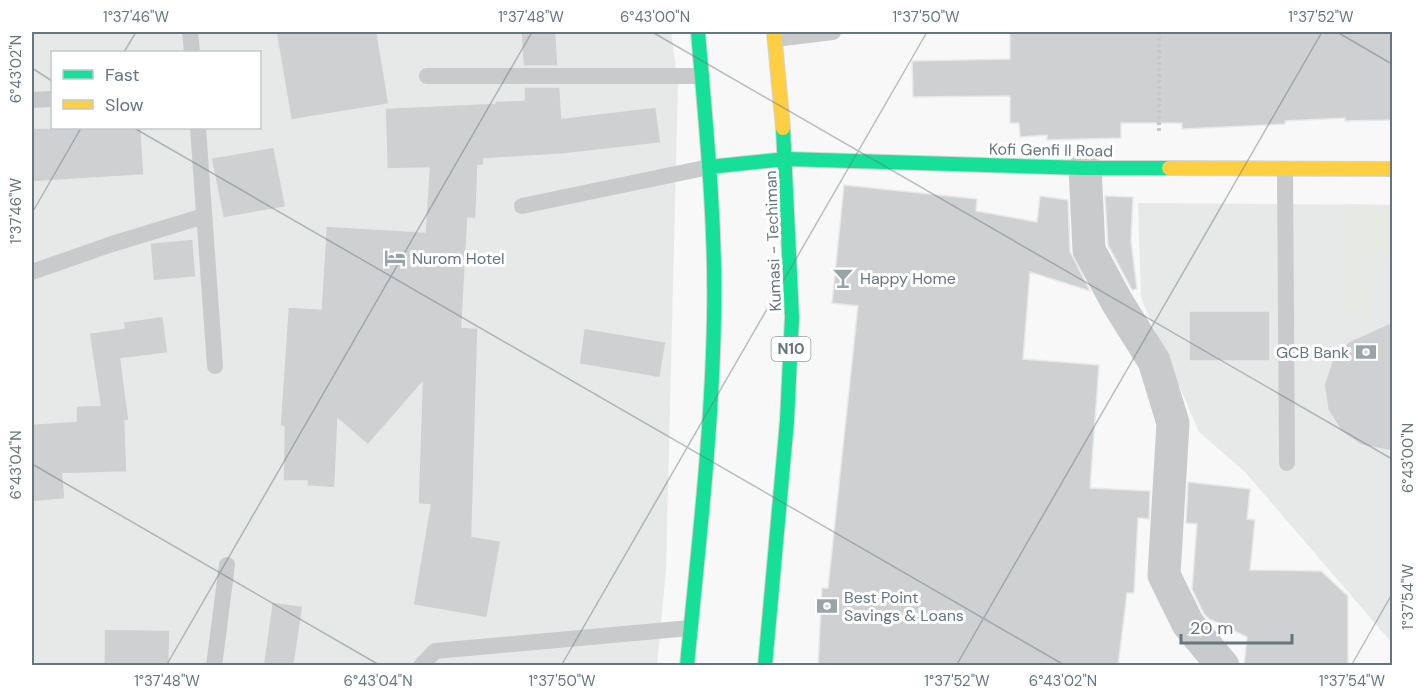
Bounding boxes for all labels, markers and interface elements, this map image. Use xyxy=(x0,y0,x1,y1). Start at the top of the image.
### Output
text: 1°37'46"W xyxy=(103,7,169,27)
text: 1°37'48"W xyxy=(498,7,564,27)
text: 6°43'00"N xyxy=(620,7,690,27)
text: 1°37'50"W xyxy=(892,7,960,27)
text: 1°37'52"W xyxy=(1288,7,1354,27)
text: 6°43'02"N xyxy=(6,35,26,103)
legend xyxy=(51,51,261,129)
text: Fast xyxy=(105,63,140,87)
text: Slow xyxy=(105,93,144,117)
street label: Kofi Genfi II Road xyxy=(989,138,1113,162)
street label: Kumasi - Techiman xyxy=(760,170,786,312)
text: 1°37'46"W xyxy=(6,178,26,244)
hotel icon: Nurom Hotel xyxy=(383,246,407,270)
place label: Nurom Hotel xyxy=(412,248,505,269)
bar icon: Happy Home xyxy=(831,266,855,290)
place label: Happy Home xyxy=(860,268,956,289)
road number: N10 xyxy=(772,337,810,361)
bank icon: GCB Bank xyxy=(1354,340,1378,364)
place label: GCB Bank xyxy=(1276,342,1349,363)
text: 6°43'00"N xyxy=(1398,423,1418,493)
text: 6°43'04"N xyxy=(6,430,26,500)
text: 1°37'54"W xyxy=(1398,564,1418,630)
place label: Best Point Savings & Loans xyxy=(844,587,964,626)
bank icon: Best Point Savings & Loans xyxy=(815,594,839,618)
scale bar xyxy=(1181,607,1292,645)
text: 20 m xyxy=(1190,616,1233,640)
text: 1°37'48"W xyxy=(134,671,200,691)
text: 6°43'04"N xyxy=(343,671,413,691)
text: 1°37'50"W xyxy=(528,671,596,691)
text: 1°37'52"W xyxy=(924,671,990,691)
text: 6°43'02"N xyxy=(1029,671,1097,691)
text: 1°37'54"W xyxy=(1319,671,1385,691)

